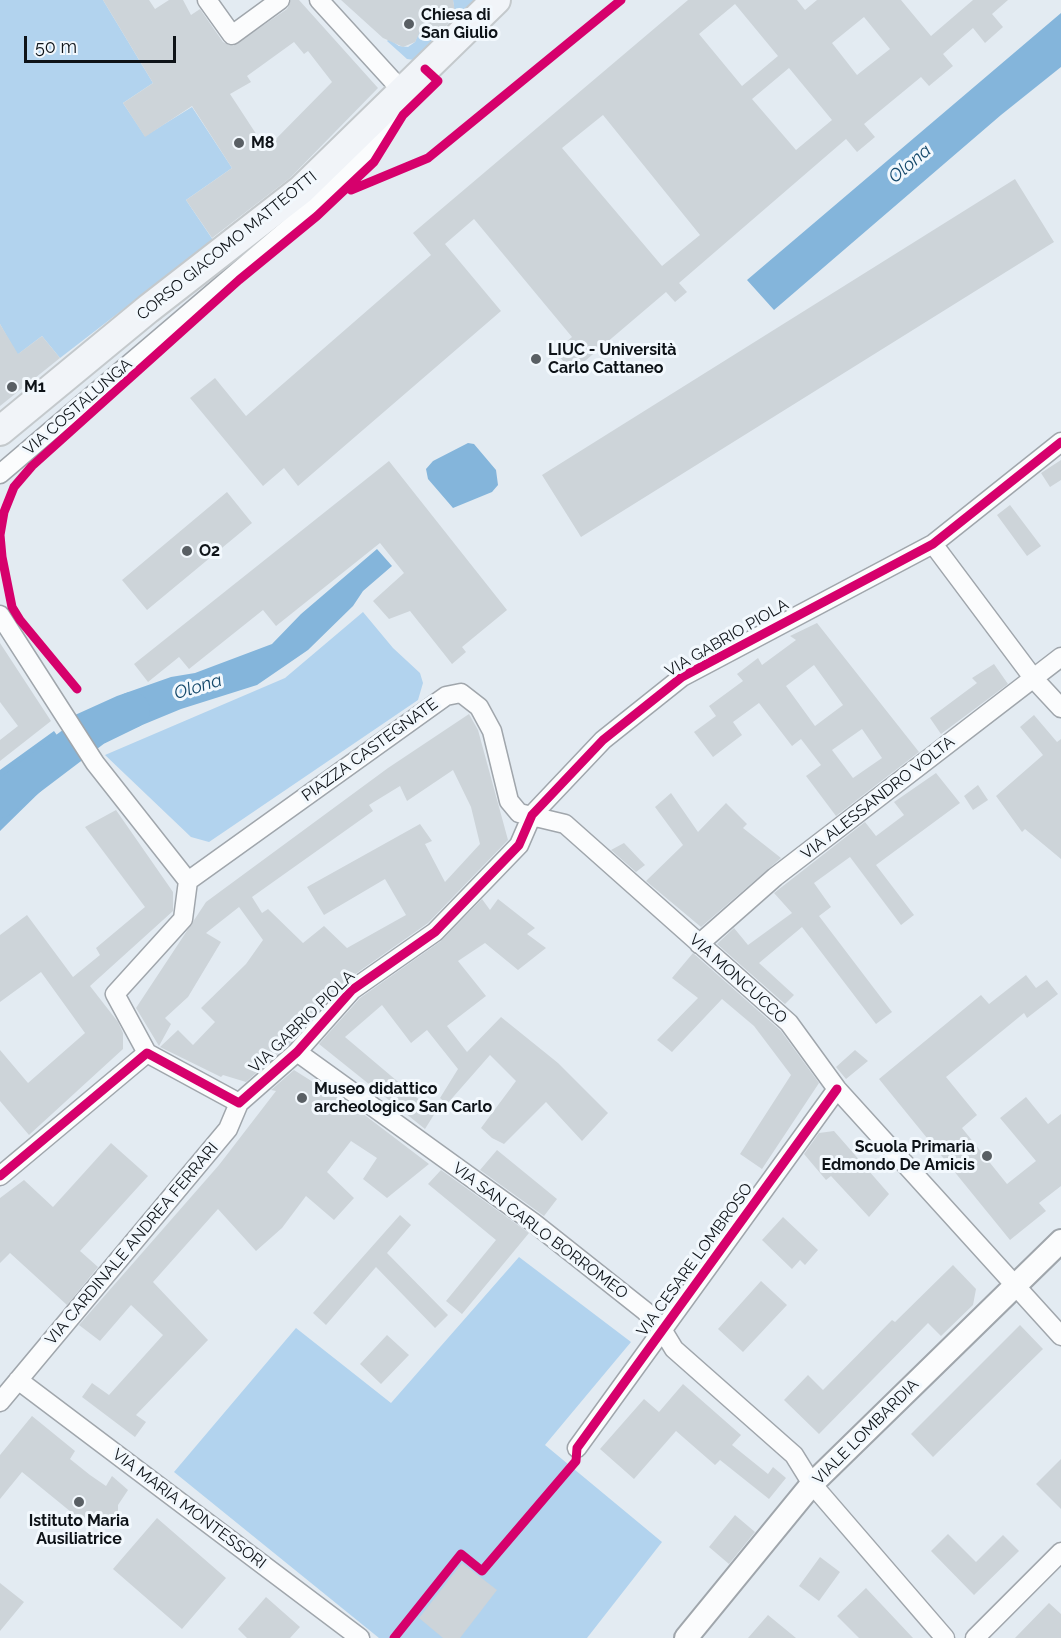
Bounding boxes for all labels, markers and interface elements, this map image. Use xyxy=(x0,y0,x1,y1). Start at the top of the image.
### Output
place label: Chiesa di San Giulio xyxy=(421,5,498,43)
marker: Chiesa di San Giulio xyxy=(402,17,416,31)
scale bar xyxy=(27,24,178,62)
text: 50 m xyxy=(35,36,77,57)
place label: M8 xyxy=(251,133,275,153)
marker: M8 xyxy=(232,136,246,150)
water label: Olona xyxy=(884,140,936,188)
street label: CORSO GIACOMO MATTEOTTI xyxy=(133,167,321,325)
place label: LIUC - Università Carlo Cattaneo xyxy=(548,340,676,378)
marker: LIUC - Università Carlo Cattaneo xyxy=(529,352,543,366)
street label: VIA COSTALUNGA xyxy=(20,355,136,459)
place label: M1 xyxy=(24,377,46,397)
marker: M1 xyxy=(5,380,19,394)
place label: O2 xyxy=(199,541,220,561)
marker: O2 xyxy=(180,544,194,558)
street label: VIA GABRIO PIOLA xyxy=(662,595,792,681)
water label: Olona xyxy=(172,670,224,704)
street label: PIAZZA CASTEGNATE xyxy=(298,694,442,806)
street label: VIA ALESSANDRO VOLTA xyxy=(797,732,959,864)
street label: VIA MONCUCCO xyxy=(685,930,791,1028)
street label: VIA GABRIO PIOLA xyxy=(245,967,359,1077)
place label: Museo didattico archeologico San Carlo xyxy=(314,1079,492,1117)
marker: Museo didattico archeologico San Carlo xyxy=(295,1091,309,1105)
place label: Scuola Primaria Edmondo De Amicis xyxy=(821,1137,975,1175)
street label: VIA CARDINALE ANDREA FERRARI xyxy=(42,1139,222,1349)
marker: Scuola Primaria Edmondo De Amicis xyxy=(980,1149,994,1163)
street label: VIA SAN CARLO BORROMEO xyxy=(449,1159,631,1303)
street label: VIA CESARE LOMBROSO xyxy=(633,1180,757,1340)
street label: VIALE LOMBARDIA xyxy=(809,1375,923,1489)
street label: VIA MARIA MONTESSORI xyxy=(108,1445,270,1573)
marker: Istituto Maria Ausiliatrice xyxy=(72,1495,86,1509)
place label: Istituto Maria Ausiliatrice xyxy=(29,1511,129,1549)

